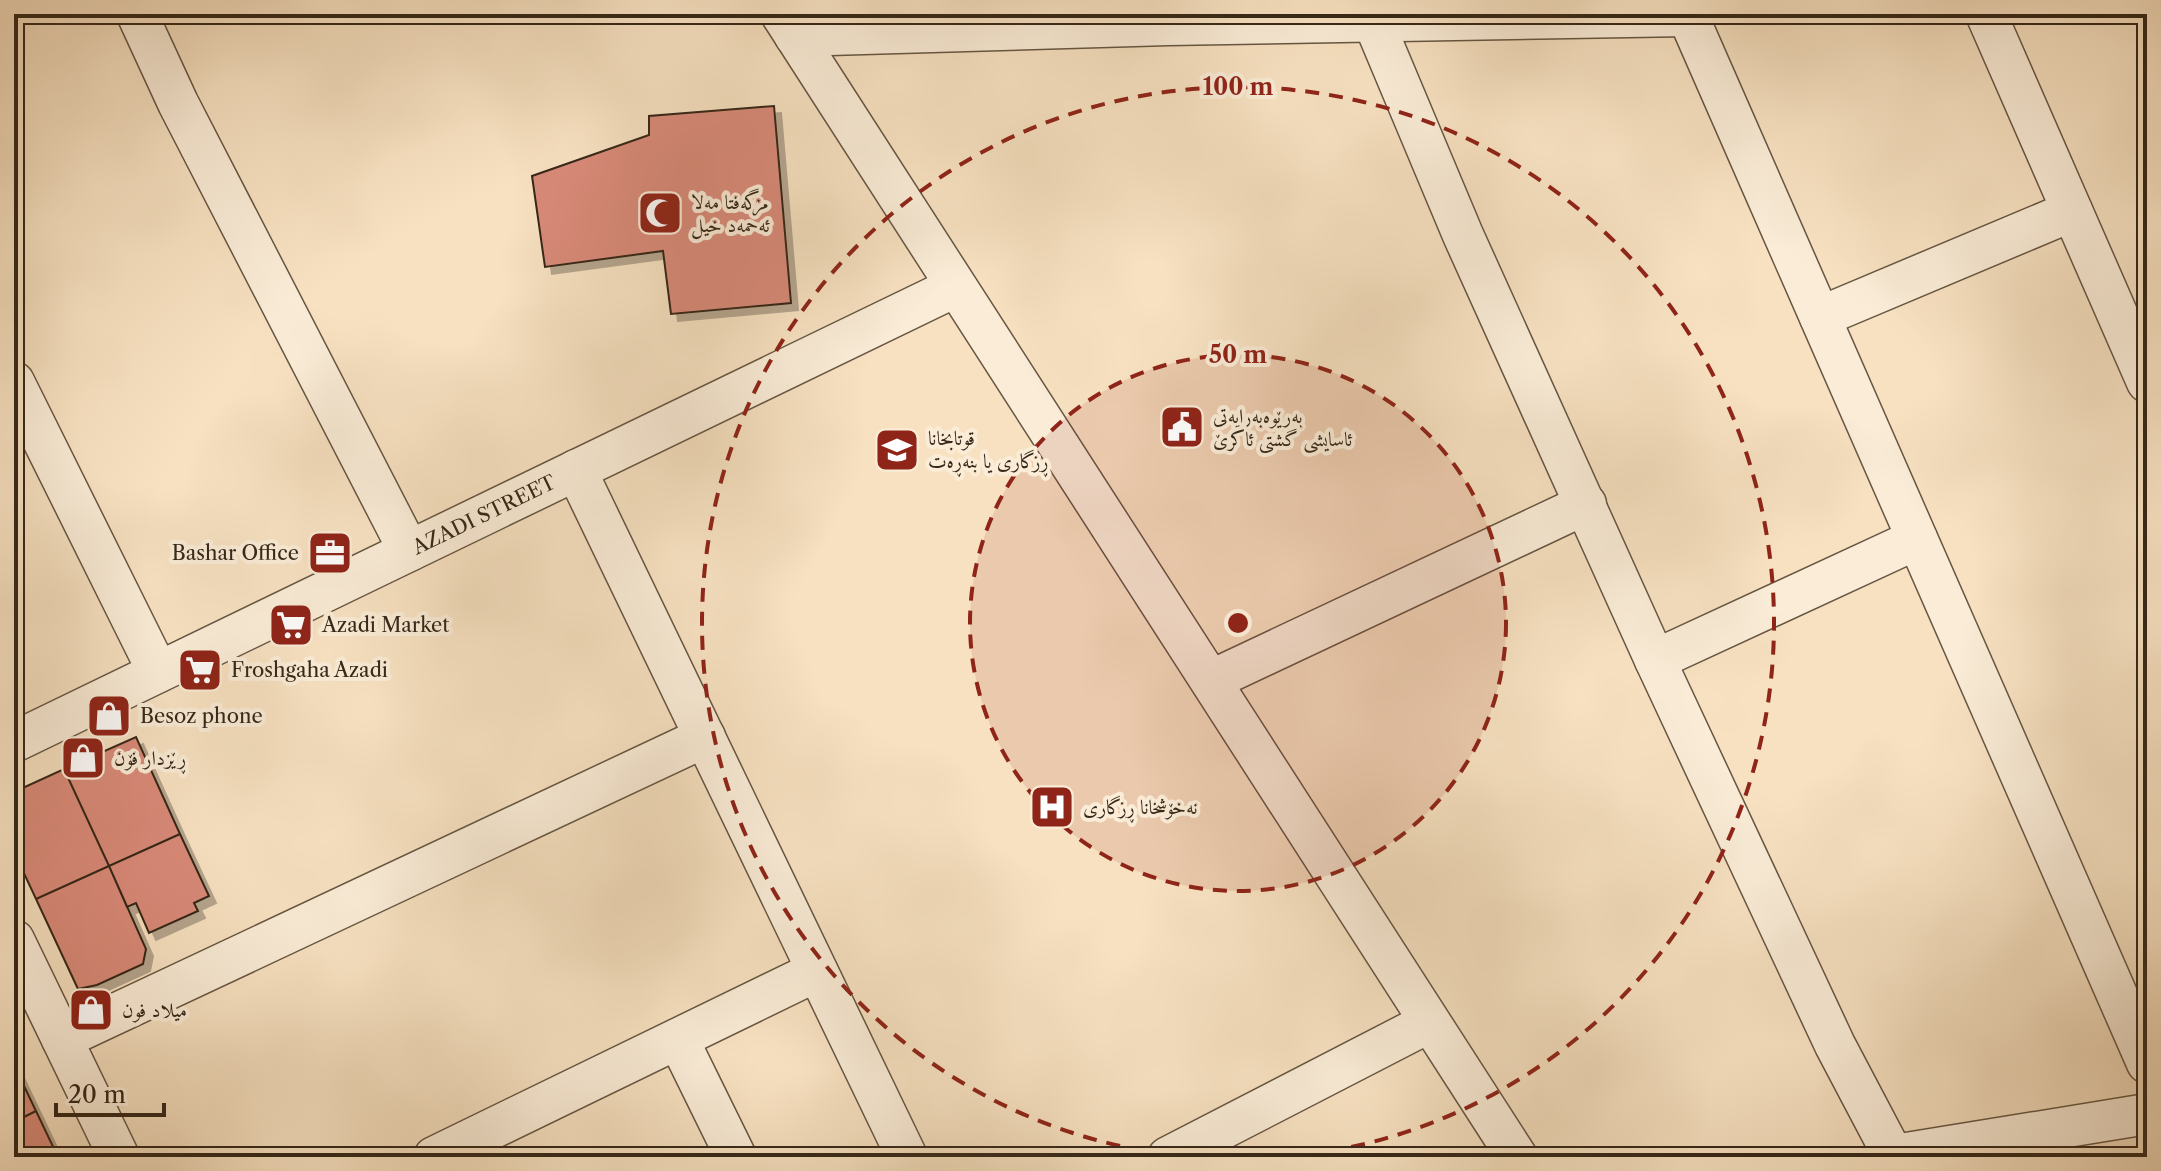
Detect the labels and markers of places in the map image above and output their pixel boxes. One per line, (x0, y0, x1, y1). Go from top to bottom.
place label: مزگەفتا مەلا ئەحمەد خیل (691, 188, 770, 240)
mosque icon: مزگەفتا مەلا ئەحمەد خیل (636, 189, 684, 237)
public building icon: بەرێوەبەرایەتی ئاسایشی گشتی ئاکرێ (1158, 403, 1206, 451)
place label: بەرێوەبەرایەتی ئاسایشی گشتی ئاکرێ (1213, 404, 1353, 454)
school or university icon: قوتابخانا ڕزگاری یا بنەڕەت (873, 426, 921, 474)
place label: قوتابخانا ڕزگاری یا بنەڕەت (928, 426, 1049, 477)
office icon: Bashar Office (306, 529, 354, 577)
place label: Bashar Office (172, 541, 299, 565)
supermarket icon: Azadi Market (267, 601, 315, 649)
centre of rings (1224, 609, 1252, 637)
place label: Azadi Market (321, 613, 449, 637)
supermarket icon: Froshgaha Azadi (176, 646, 224, 694)
place label: Froshgaha Azadi (231, 658, 388, 682)
shop icon: Besoz phone (85, 692, 133, 740)
place label: Besoz phone (140, 704, 263, 728)
shop icon: ڕێزدار فۆن (59, 734, 107, 782)
place label: ڕێزدار فۆن (114, 746, 186, 774)
hospital icon: نەخۆشخانا ڕزگاری (1028, 783, 1076, 831)
place label: نەخۆشخانا ڕزگاری (1083, 795, 1198, 823)
shop icon: ميلاد فون (67, 986, 115, 1034)
place label: ميلاد فون (122, 998, 187, 1023)

